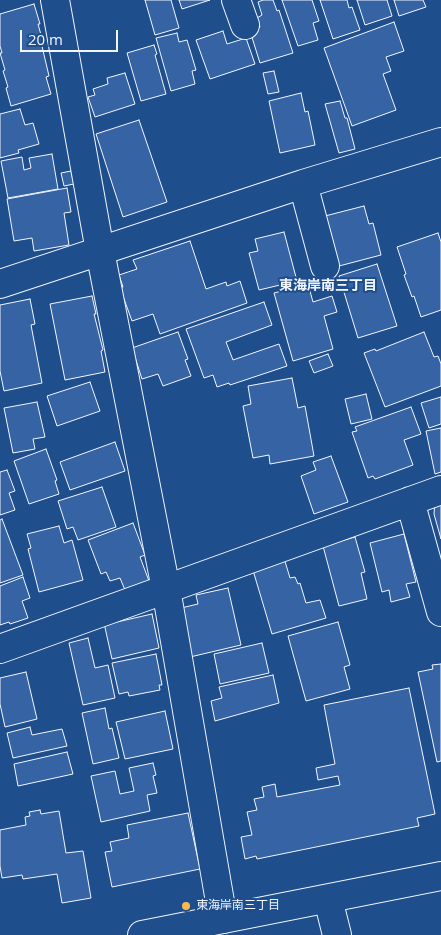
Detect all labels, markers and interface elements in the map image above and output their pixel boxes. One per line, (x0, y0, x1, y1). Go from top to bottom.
scale bar (22, 20, 120, 52)
text: 20 m (28, 29, 63, 49)
district label: 東海岸南三丁目 (279, 278, 377, 294)
place label: 東海岸南三丁目 (196, 899, 280, 913)
marker: 東海岸南三丁目 (180, 900, 192, 912)

